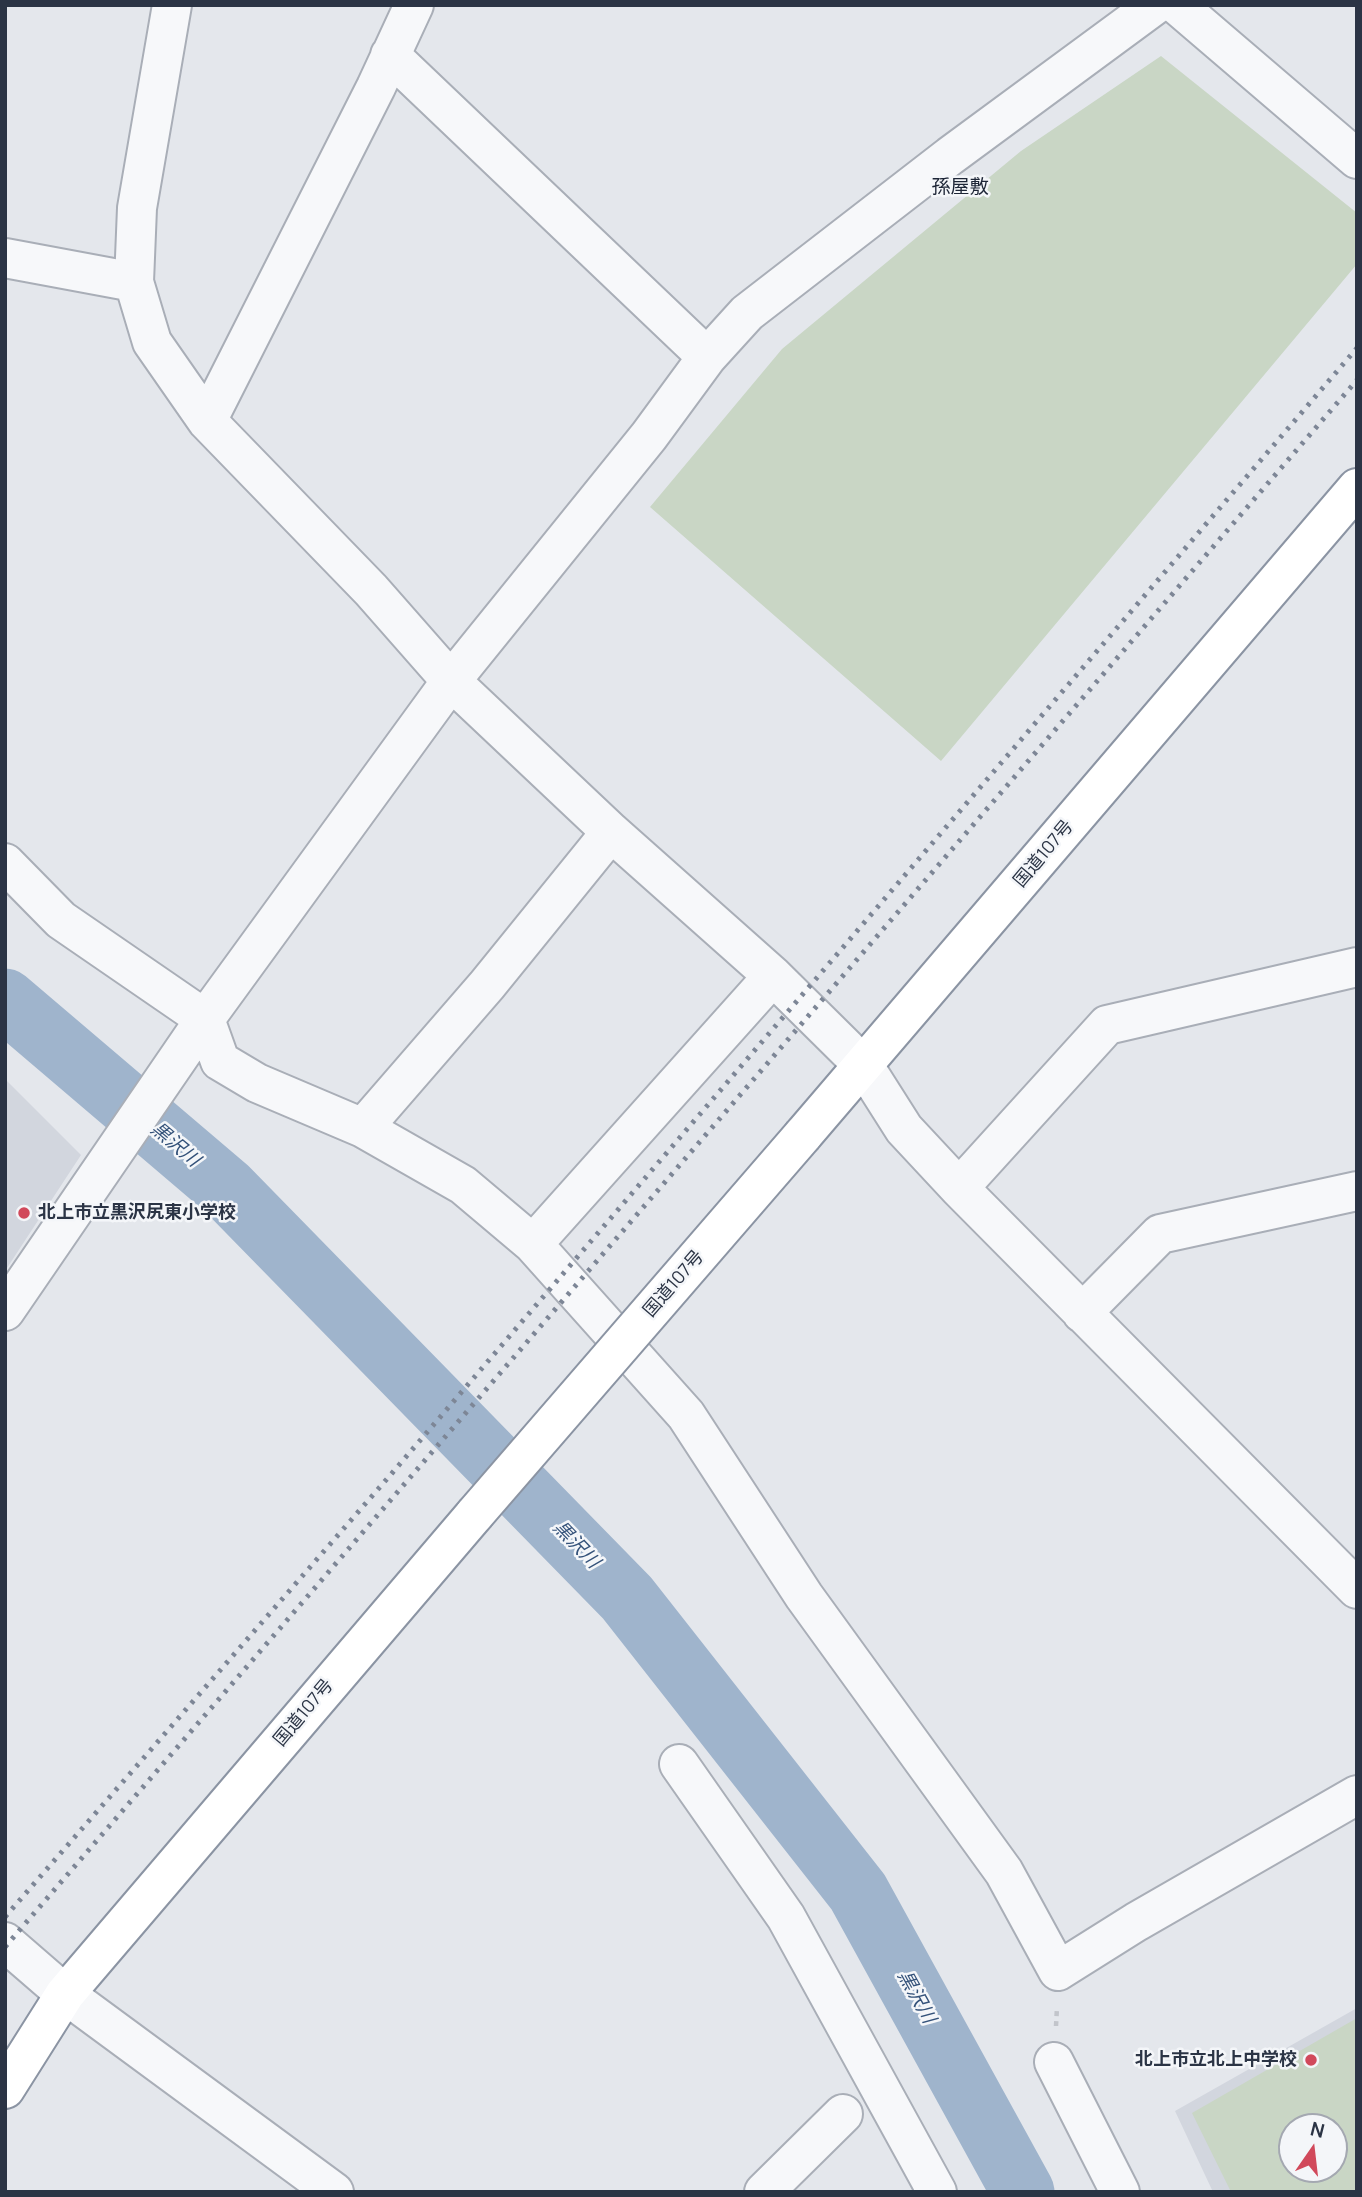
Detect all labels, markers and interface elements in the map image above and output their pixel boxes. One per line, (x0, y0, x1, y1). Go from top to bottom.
district label: 孫屋敷 (932, 177, 988, 199)
street label: 国道107号 (1010, 816, 1078, 892)
water label: 黒沢川 (146, 1118, 204, 1172)
place label: 北上市立黒沢尻東小学校 (38, 1202, 236, 1224)
marker: 北上市立黒沢尻東小学校 (16, 1205, 32, 1221)
street label: 国道107号 (639, 1246, 709, 1322)
water label: 黒沢川 (548, 1517, 604, 1573)
street label: 国道107号 (270, 1675, 338, 1751)
water label: 黒沢川 (892, 1967, 940, 2027)
place label: 北上市立北上中学校 (1135, 2049, 1297, 2071)
marker: 北上市立北上中学校 (1303, 2052, 1319, 2068)
north arrow (1278, 2113, 1348, 2183)
text: N (1308, 2115, 1327, 2144)

